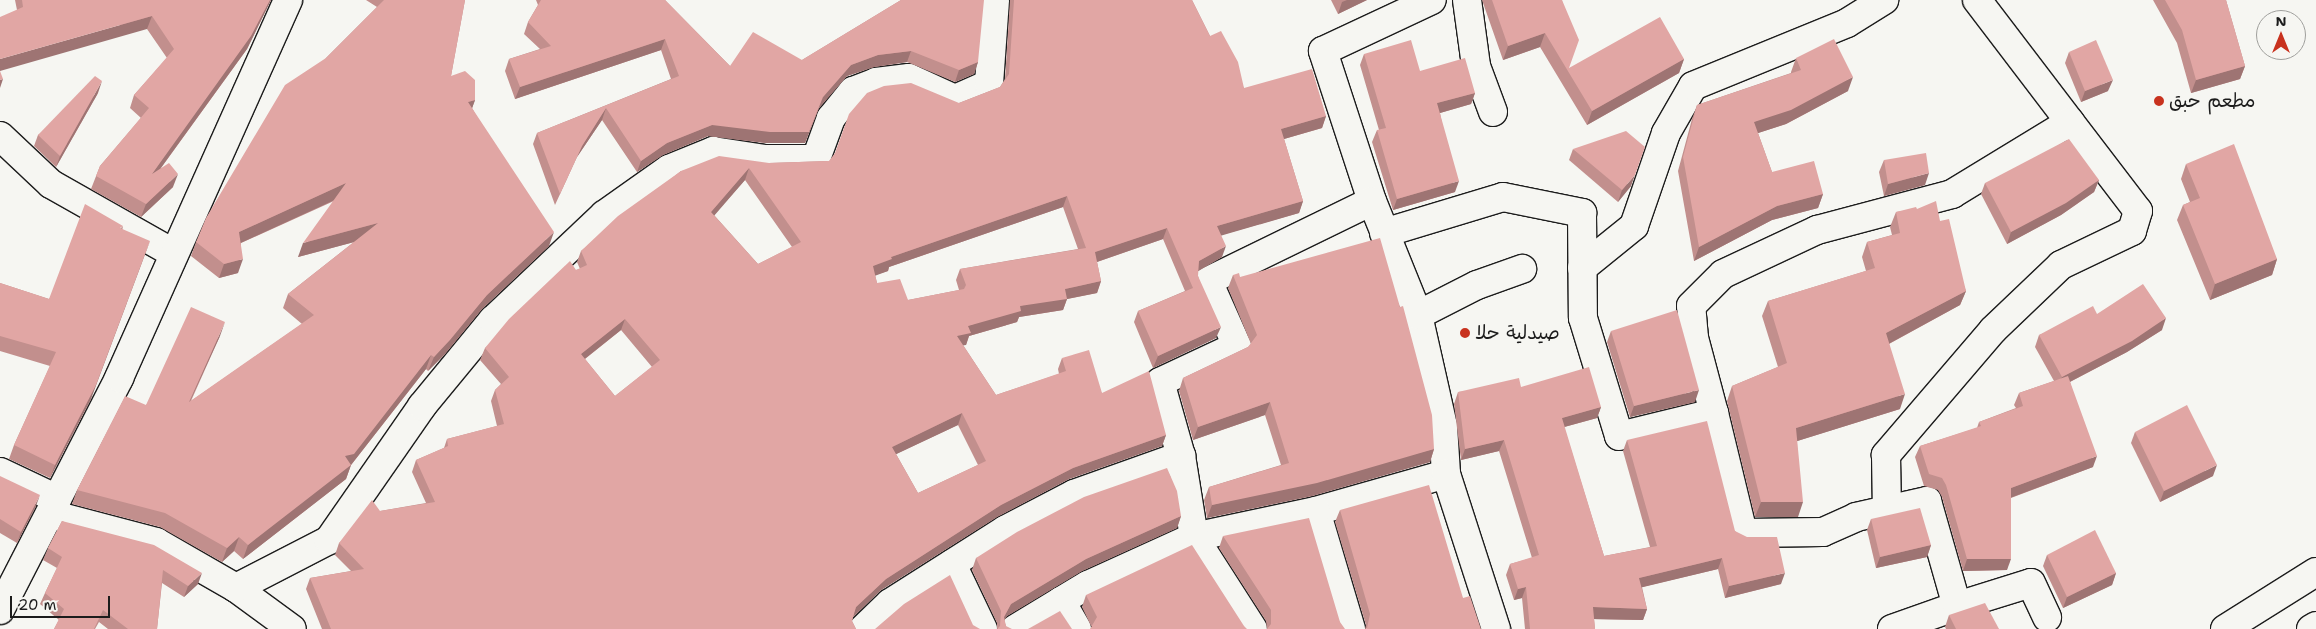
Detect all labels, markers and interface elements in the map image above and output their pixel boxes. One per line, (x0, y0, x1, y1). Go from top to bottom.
north arrow (2256, 10, 2306, 60)
text: N (2275, 12, 2287, 30)
place label: مطعم حبق (2169, 90, 2255, 112)
marker: مطعم حبق (2153, 95, 2165, 107)
place label: صيدلية حلا (1475, 322, 1560, 344)
marker: صيدلية حلا (1459, 327, 1471, 339)
scale bar (12, 586, 112, 618)
text: 20 m (18, 595, 57, 615)

